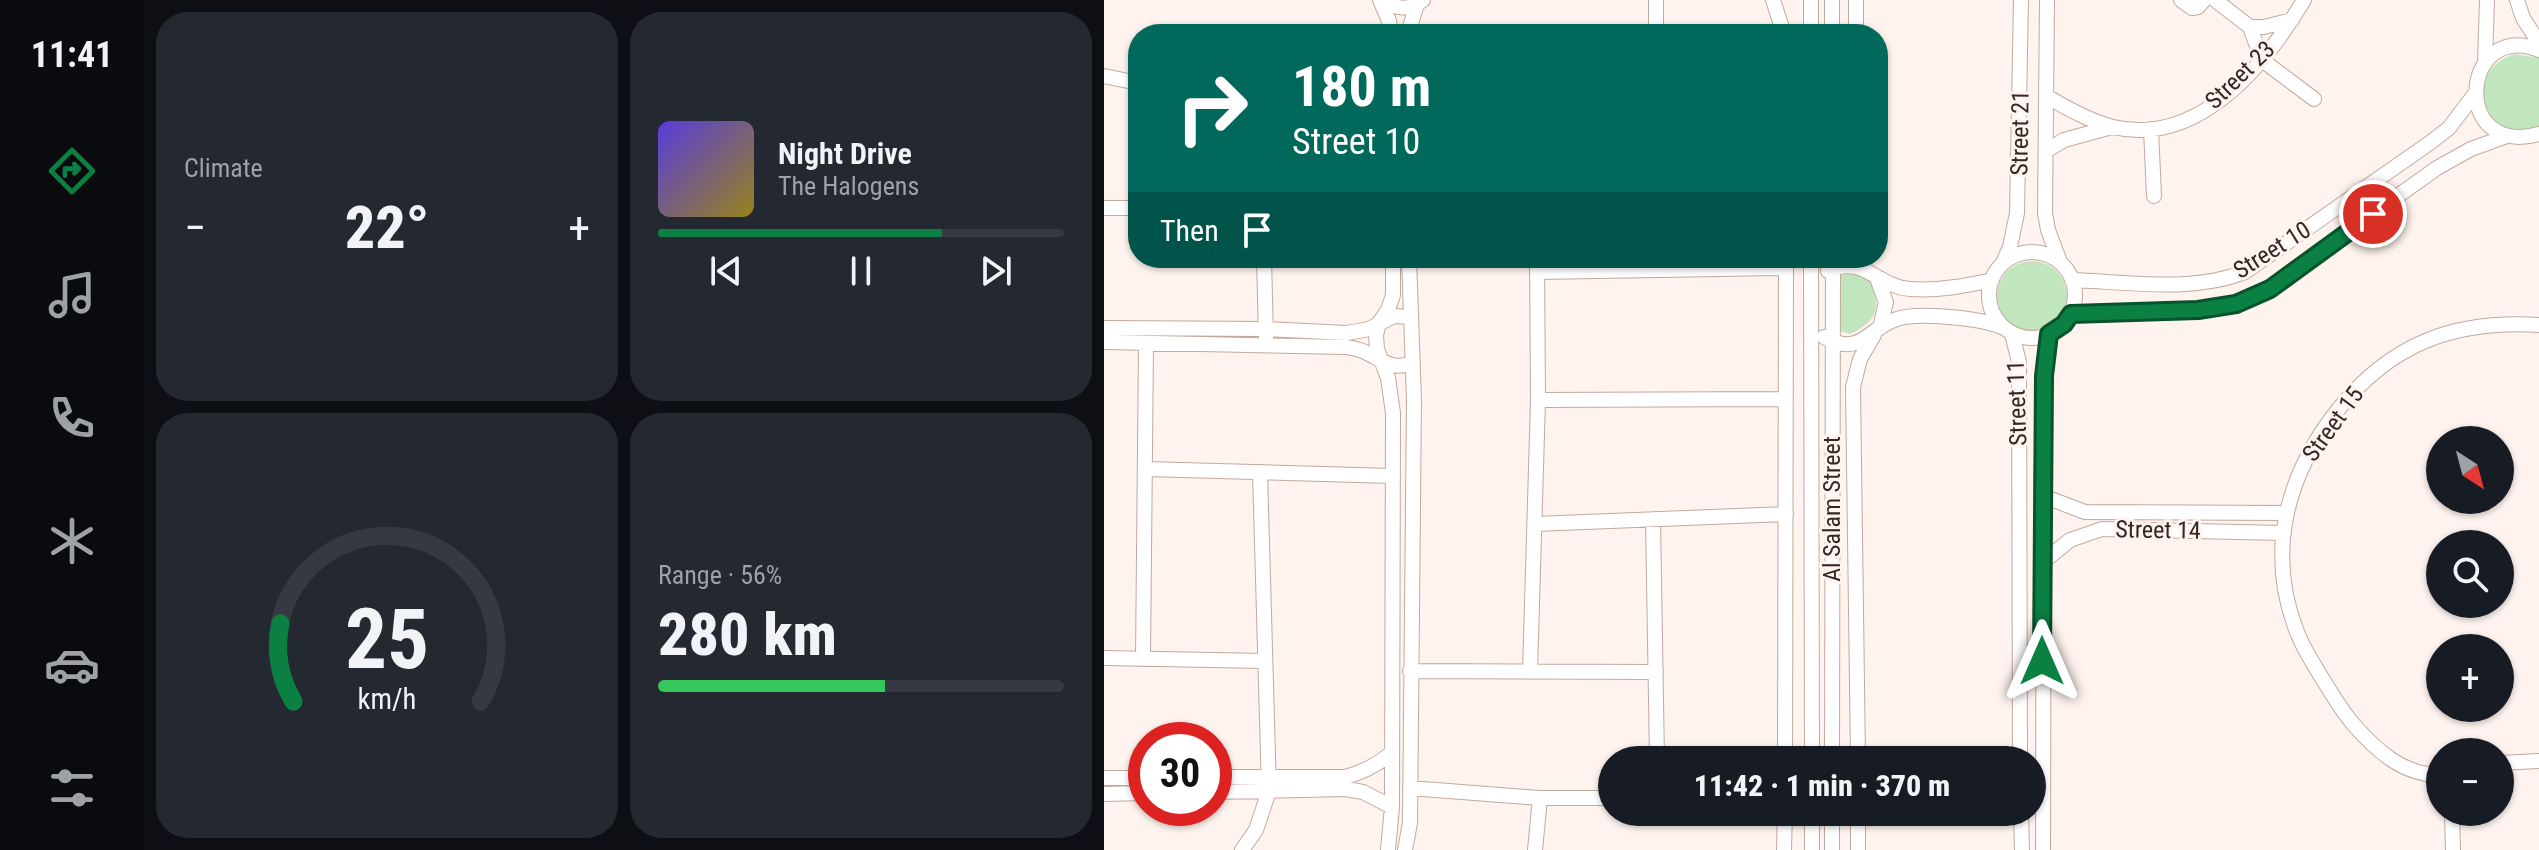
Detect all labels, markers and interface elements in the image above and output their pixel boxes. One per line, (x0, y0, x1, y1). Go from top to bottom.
text: 11:41 (31, 34, 113, 76)
street label: Street 23 (2200, 35, 2280, 115)
text: 180 m (1292, 54, 1431, 120)
icon: right (1160, 56, 1264, 160)
street label: Street 21 (2005, 90, 2035, 176)
text: Street 10 (1292, 121, 1420, 163)
text: Night Drive (778, 136, 912, 171)
icon: directions (44, 143, 100, 199)
text: Climate (184, 153, 263, 183)
text: The Halogens (778, 171, 919, 201)
pin (2339, 180, 2407, 248)
text: 22° (345, 192, 429, 263)
icon: arrive (2351, 192, 2395, 236)
text: − (184, 202, 206, 254)
text: + (568, 202, 590, 254)
icon: arrive (1235, 208, 1279, 252)
text: Then (1160, 213, 1219, 248)
street label: Street 10 (2228, 215, 2316, 285)
icon: previous (704, 249, 748, 293)
icon: pause (839, 249, 883, 293)
icon: next (974, 249, 1018, 293)
icon: music (44, 267, 100, 323)
street label: Street 11 (2002, 360, 2032, 446)
street label: Street 15 (2297, 381, 2369, 467)
icon: phone (44, 390, 100, 446)
north arrow (2426, 426, 2514, 514)
map controls (2426, 426, 2514, 826)
street label: Al Salam Street (1818, 436, 1846, 582)
icon: climate (44, 513, 100, 569)
street label: Street 14 (2115, 515, 2201, 545)
button: search (2426, 530, 2514, 618)
text: Range · 56% (658, 560, 782, 590)
text: 25 (345, 590, 429, 687)
text: 280 km (658, 599, 837, 670)
position arrow (2000, 619, 2084, 703)
button: + (2426, 634, 2514, 722)
icon: car (44, 637, 100, 693)
text: km/h (358, 682, 416, 716)
speed limit sign: 30 (1128, 722, 1232, 826)
button: − (2426, 738, 2514, 826)
icon: filters (44, 760, 100, 816)
text: 11:42 · 1 min · 370 m (1694, 768, 1950, 803)

